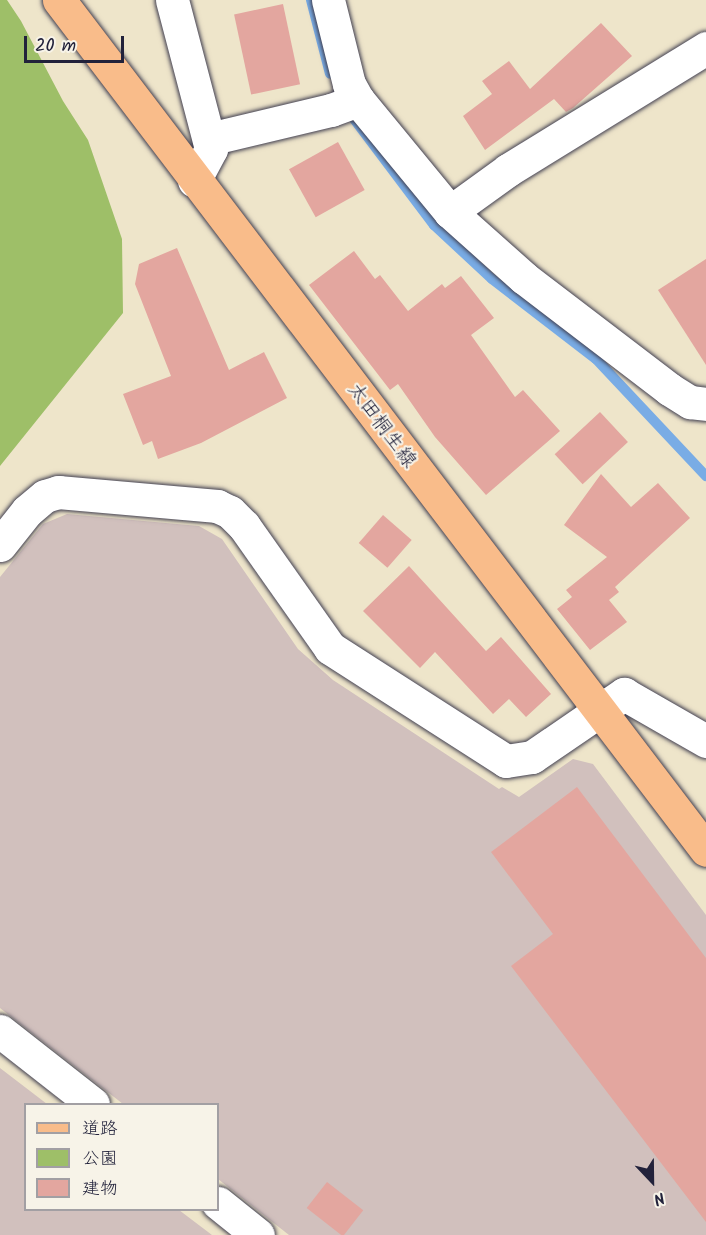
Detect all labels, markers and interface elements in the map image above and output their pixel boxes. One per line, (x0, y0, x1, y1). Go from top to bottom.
scale bar (27, 24, 128, 62)
text: 20 m (35, 32, 76, 61)
street label: 太田桐生線 (341, 379, 421, 473)
legend (24, 1103, 219, 1211)
text: 道路 (82, 1115, 118, 1144)
text: 公園 (82, 1145, 118, 1174)
north arrow (622, 1151, 682, 1211)
text: 建物 (82, 1175, 118, 1204)
text: N (650, 1185, 668, 1212)

